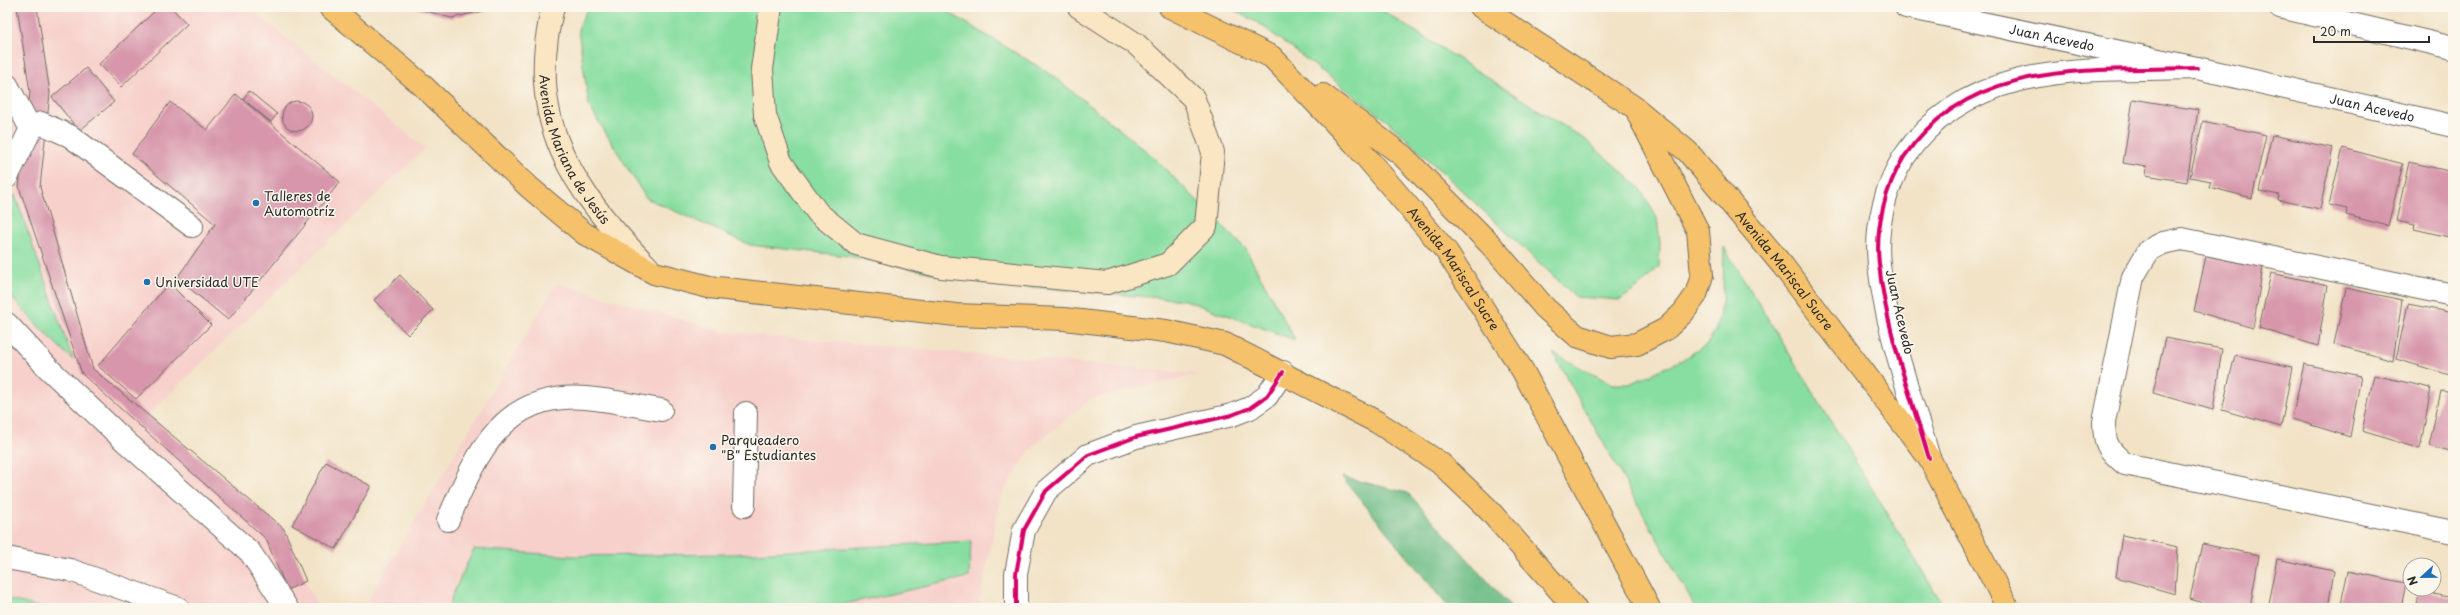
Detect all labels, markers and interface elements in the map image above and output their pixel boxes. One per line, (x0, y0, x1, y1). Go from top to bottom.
scale bar (2314, 18, 2429, 44)
street label: Juan Acevedo (2008, 19, 2096, 55)
text: 20 m (2320, 22, 2351, 40)
street label: Avenida Mariana de Jesús (535, 74, 615, 228)
street label: Juan Acevedo (2328, 88, 2417, 126)
place label: Talleres de Automotríz (264, 186, 335, 220)
marker: Talleres de Automotríz (251, 198, 261, 208)
street label: Avenida Mariscal Sucre (1403, 202, 1505, 334)
street label: Avenida Mariscal Sucre (1732, 206, 1839, 334)
street label: Juan Acevedo (1882, 268, 1919, 356)
place label: Universidad UTE (155, 272, 259, 291)
marker: Universidad UTE (142, 277, 152, 287)
place label: Parqueadero "B" Estudiantes (721, 430, 816, 464)
marker: Parqueadero "B" Estudiantes (708, 442, 718, 452)
north arrow (2402, 557, 2442, 597)
text: N (2403, 573, 2422, 588)

